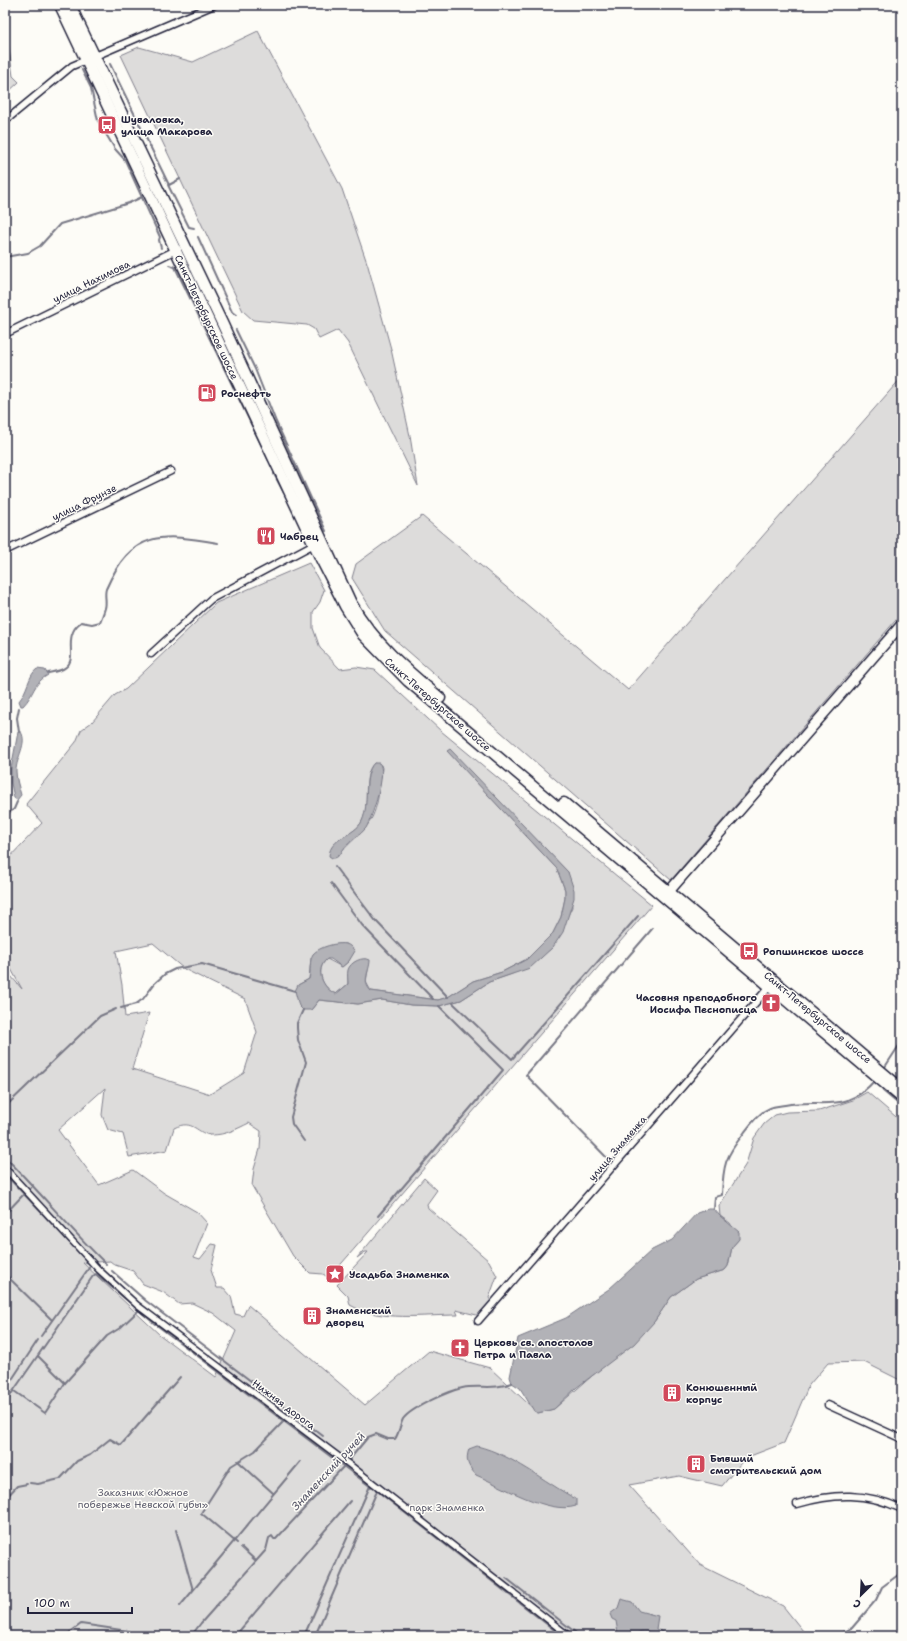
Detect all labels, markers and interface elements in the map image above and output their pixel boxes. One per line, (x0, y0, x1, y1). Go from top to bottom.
place label: Шуваловка, улица Макарова (121, 113, 213, 138)
bus stop icon: Шуваловка, улица Макарова (96, 114, 118, 136)
street label: Санкт-Петербургское шоссе (172, 253, 241, 382)
street label: улица Нахимова (51, 257, 133, 306)
fuel station icon: Роснефть (196, 382, 218, 404)
place label: Роснефть (221, 387, 271, 400)
street label: улица Фрунзе (50, 481, 119, 524)
restaurant icon: Чабрец (255, 525, 277, 547)
place label: Чабрец (280, 530, 319, 543)
street label: Санкт-Петербургское шоссе (382, 655, 494, 754)
bus stop icon: Ропшинское шоссе (738, 940, 760, 962)
place label: Ропшинское шоссе (763, 945, 864, 958)
street label: Санкт-Петербургское шоссе (761, 969, 874, 1066)
place label: Часовня преподобного Иосифа Песнописца (636, 991, 757, 1016)
church icon: Часовня преподобного Иосифа Песнописца (760, 992, 782, 1014)
street label: улица Знаменка (585, 1112, 650, 1184)
place icon: Усадьба Знаменка (324, 1263, 346, 1285)
place label: Усадьба Знаменка (349, 1268, 450, 1281)
place label: Знаменский дворец (326, 1304, 391, 1329)
building icon: Знаменский дворец (301, 1305, 323, 1327)
place label: Церковь св. апостолов Петра и Павла (474, 1336, 593, 1361)
church icon: Церковь св. апостолов Петра и Павла (449, 1337, 471, 1359)
street label: Нижняя дорога (250, 1377, 318, 1433)
place label: Конюшенный корпус (686, 1381, 757, 1406)
building icon: Конюшенный корпус (661, 1382, 683, 1404)
water label: Знаменский ручей (288, 1429, 369, 1514)
place label: Бывший смотрительский дом (710, 1452, 822, 1477)
building icon: Бывший смотрительский дом (685, 1453, 707, 1475)
park label: Заказник «Южное побережье Невской губы» (78, 1486, 208, 1511)
park label: парк Знаменка (410, 1501, 485, 1514)
north arrow (841, 1575, 881, 1615)
scale bar (28, 1589, 132, 1615)
text: 100 m (34, 1595, 70, 1611)
text: С (851, 1595, 863, 1612)

